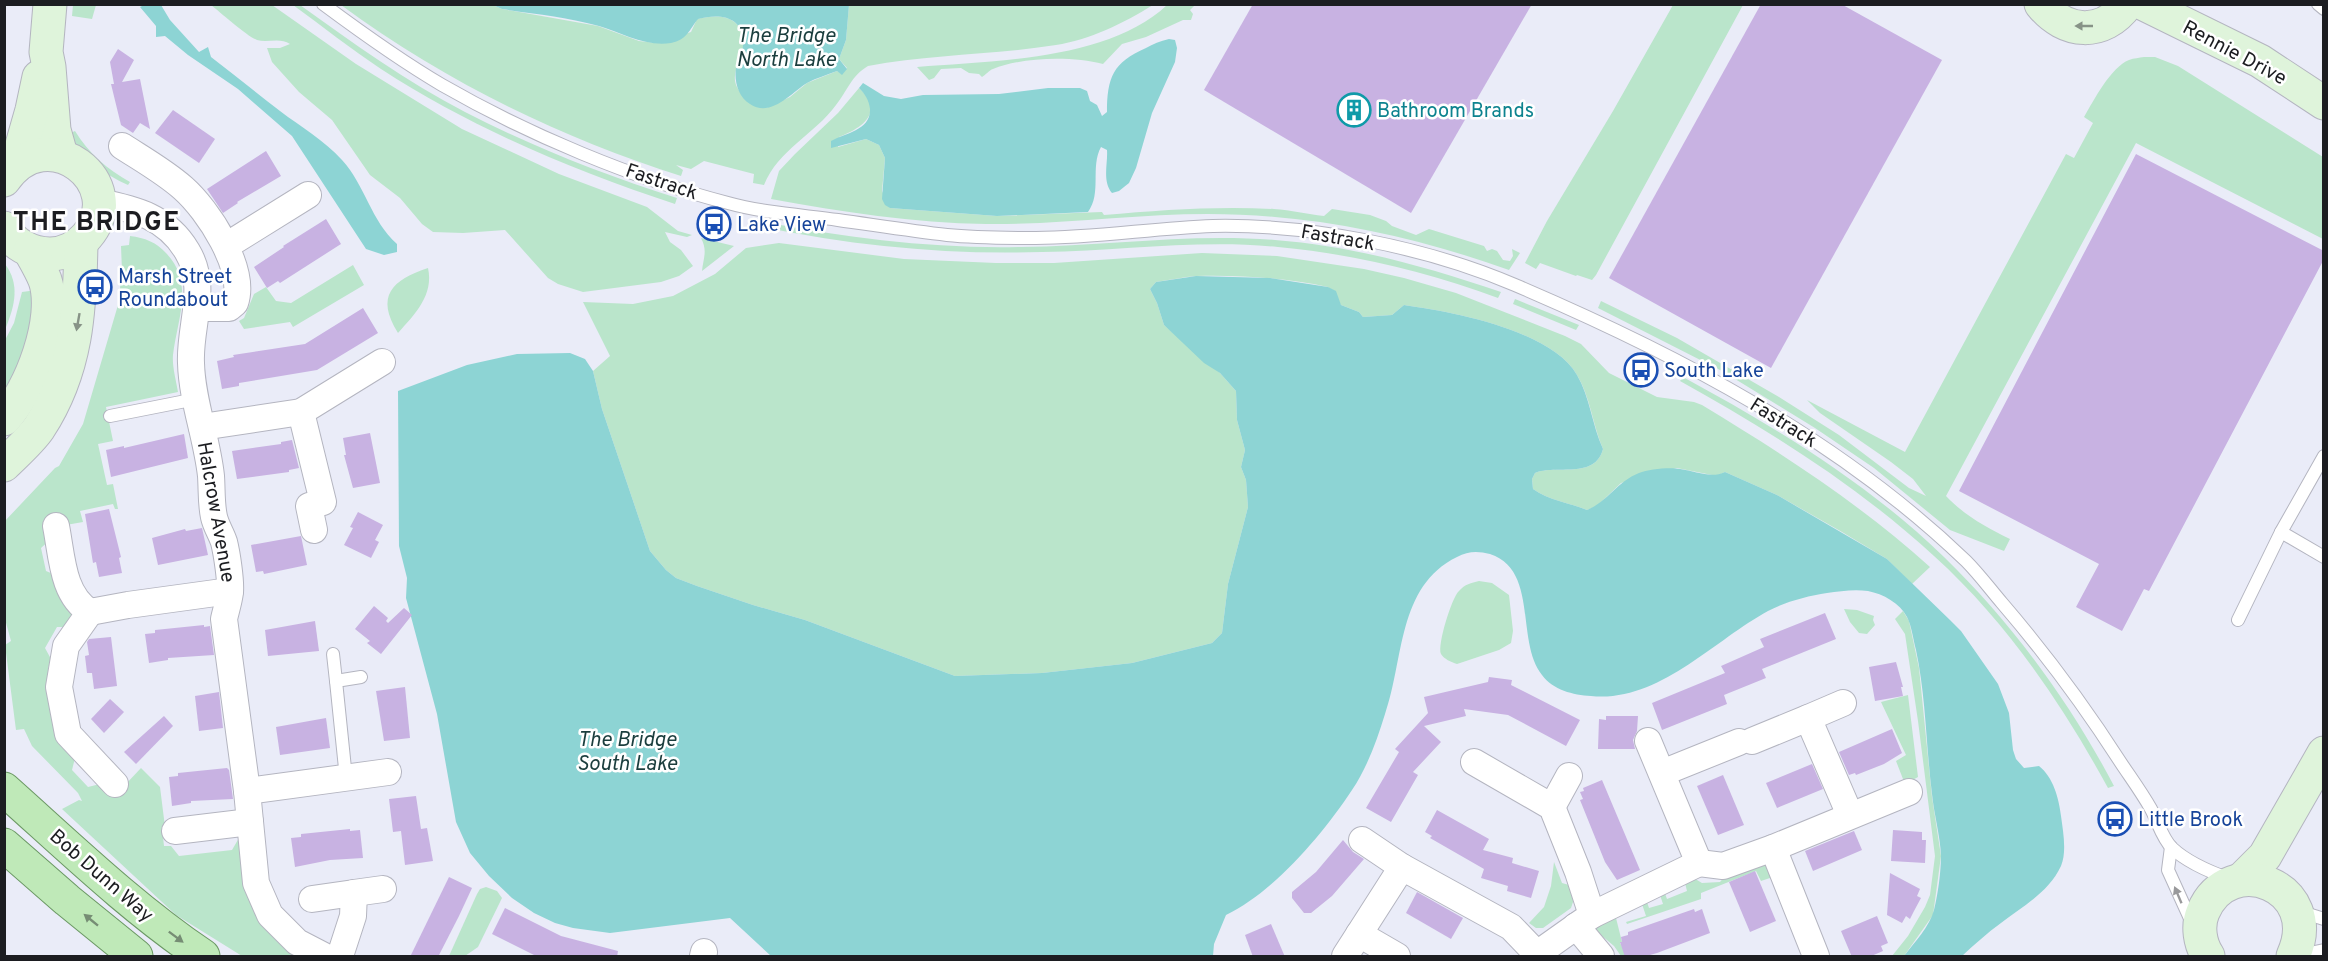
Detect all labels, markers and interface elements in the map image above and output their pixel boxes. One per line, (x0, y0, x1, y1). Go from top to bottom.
street label: Rennie Drive (2177, 15, 2291, 92)
one-way arrow (2074, 22, 2093, 31)
water label: The Bridge North Lake (736, 23, 837, 74)
building icon: Bathroom Brands (1336, 92, 1372, 128)
place label: Bathroom Brands (1377, 99, 1534, 125)
street label: Fastrack (622, 158, 701, 207)
bus stop icon: Lake View (696, 206, 732, 242)
district label: THE BRIDGE (13, 207, 181, 240)
place label: Lake View (737, 213, 826, 239)
street label: Fastrack (1299, 220, 1377, 258)
place label: Marsh Street Roundabout (118, 265, 232, 314)
bus stop icon: Marsh Street Roundabout (77, 269, 113, 305)
one-way arrow (73, 312, 82, 331)
bus stop icon: South Lake (1623, 352, 1659, 388)
place label: South Lake (1664, 359, 1764, 385)
street label: Fastrack (1744, 393, 1822, 455)
street label: Halcrow Avenue (190, 440, 240, 585)
water label: The Bridge South Lake (577, 727, 678, 778)
bus stop icon: Little Brook (2097, 801, 2133, 837)
place label: Little Brook (2138, 808, 2243, 834)
street label: Bob Dunn Way (43, 824, 158, 929)
one-way arrow (2173, 885, 2183, 903)
one-way arrow (83, 913, 99, 926)
one-way arrow (167, 931, 183, 943)

